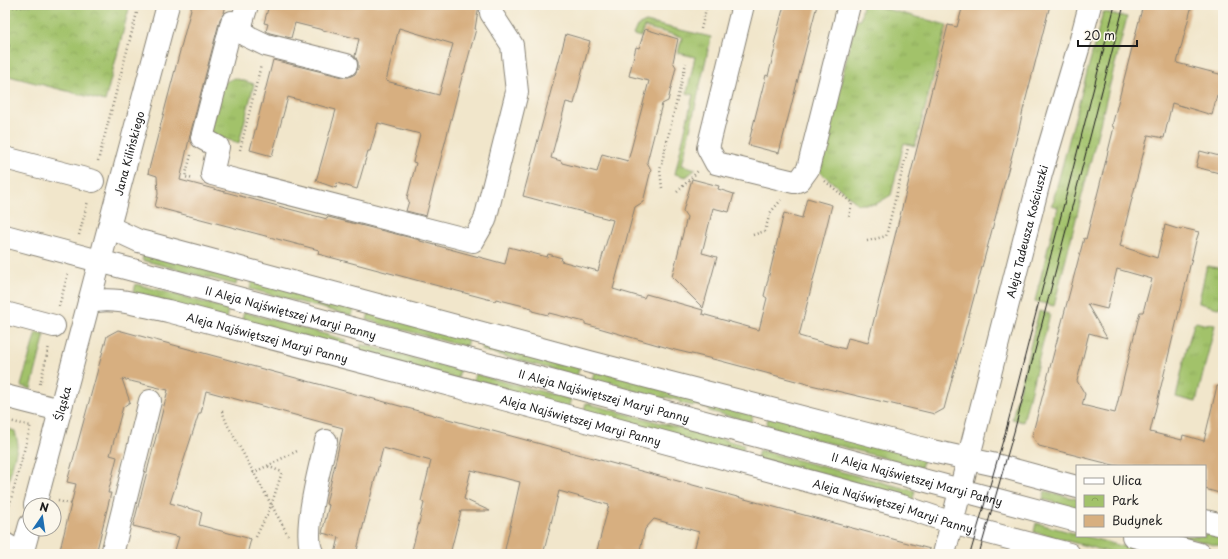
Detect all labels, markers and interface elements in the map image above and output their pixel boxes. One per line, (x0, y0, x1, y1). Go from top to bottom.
scale bar (1078, 22, 1137, 48)
text: 20 m (1084, 26, 1115, 44)
street label: Jana Kilińskiego (109, 109, 148, 197)
street label: Aleja Tadeusza Kościuszki (1001, 163, 1052, 300)
street label: II Aleja Najświętszej Maryi Panny (204, 283, 378, 341)
street label: Aleja Najświętszej Maryi Panny (185, 309, 349, 365)
street label: II Aleja Najświętszej Maryi Panny (517, 366, 691, 424)
street label: Śląska (49, 384, 75, 423)
street label: Aleja Najświętszej Maryi Panny (498, 392, 662, 448)
street label: II Aleja Najświętszej Maryi Panny (830, 450, 1004, 508)
legend (1076, 465, 1206, 537)
text: Ulica (1112, 471, 1142, 489)
street label: Aleja Najświętszej Maryi Panny (811, 476, 975, 534)
text: Park (1112, 491, 1139, 509)
north arrow (22, 497, 62, 537)
text: N (38, 498, 51, 516)
text: Budynek (1112, 511, 1162, 529)

